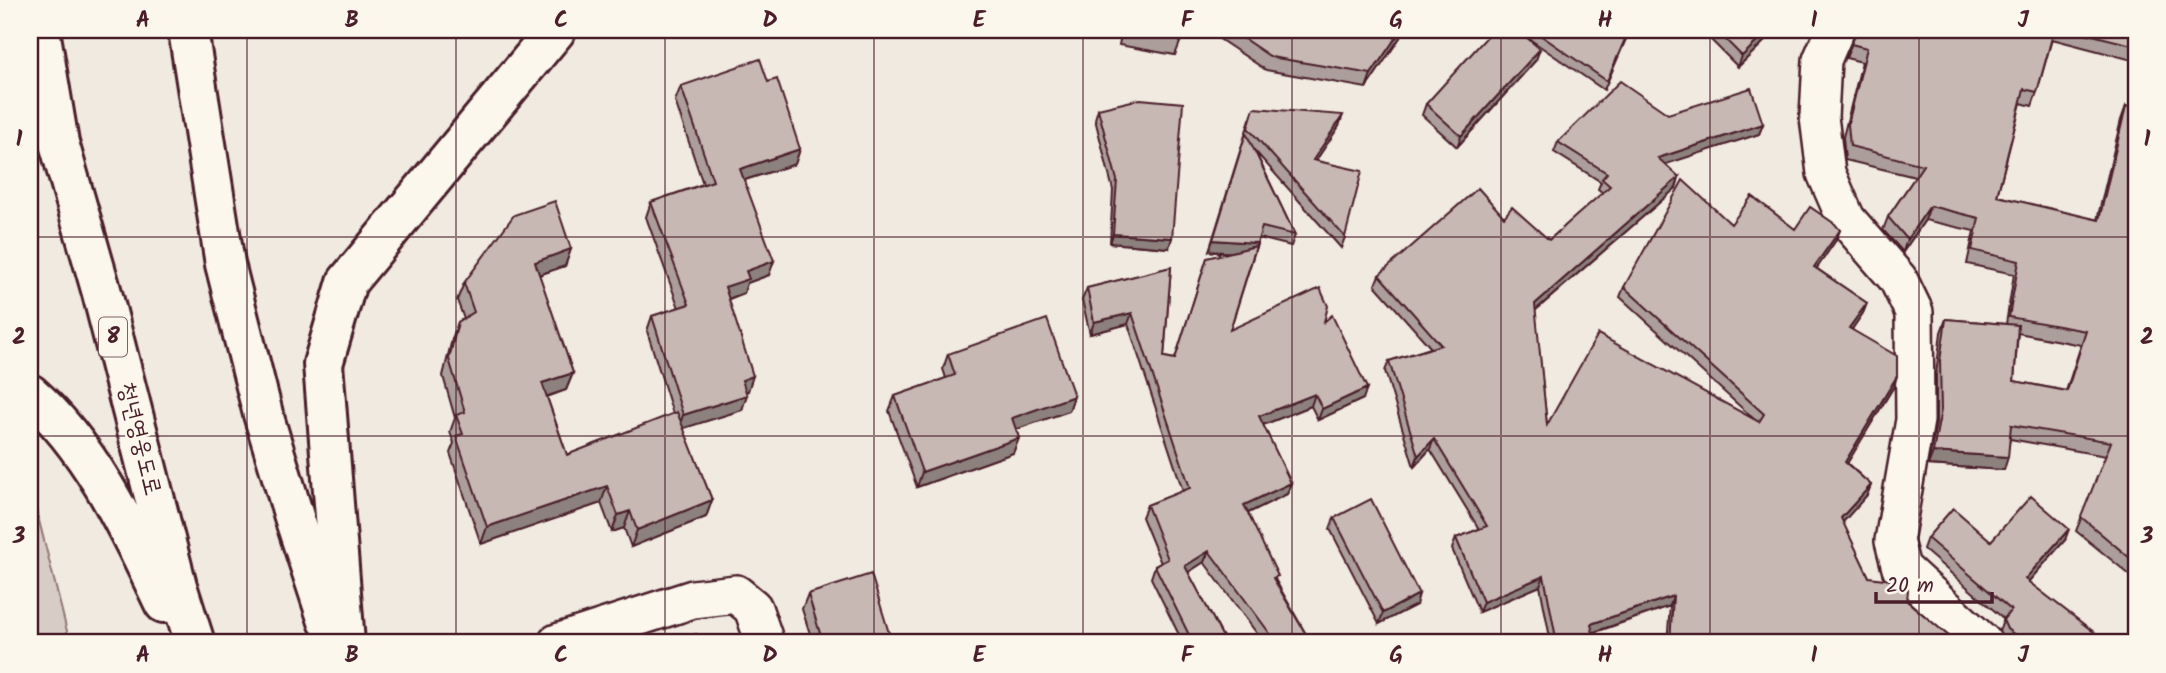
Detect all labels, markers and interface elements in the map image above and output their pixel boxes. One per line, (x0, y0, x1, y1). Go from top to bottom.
text: A (136, 3, 150, 39)
text: B (345, 3, 359, 39)
text: C (554, 3, 568, 39)
text: D (762, 3, 778, 39)
text: E (973, 3, 987, 39)
text: F (1181, 3, 1195, 39)
text: G (1389, 3, 1403, 39)
text: H (1598, 3, 1613, 39)
text: I (1810, 3, 1818, 39)
text: J (2017, 3, 2029, 39)
text: 1 (16, 122, 23, 158)
text: 1 (2144, 122, 2151, 158)
road number: 8 (99, 318, 127, 356)
text: 2 (12, 320, 26, 356)
text: 2 (2140, 320, 2154, 356)
street label: 청년영웅도로 (106, 378, 172, 500)
text: 3 (12, 519, 26, 555)
text: 3 (2140, 519, 2154, 555)
scale bar (1876, 561, 1991, 605)
text: 20 m (1886, 570, 1934, 603)
text: A (136, 638, 150, 673)
text: B (345, 638, 359, 673)
text: C (554, 638, 568, 673)
text: D (762, 638, 778, 673)
text: E (973, 638, 987, 673)
text: F (1181, 638, 1195, 673)
text: G (1389, 638, 1403, 673)
text: H (1598, 638, 1613, 673)
text: I (1810, 638, 1818, 673)
text: J (2017, 638, 2029, 673)

